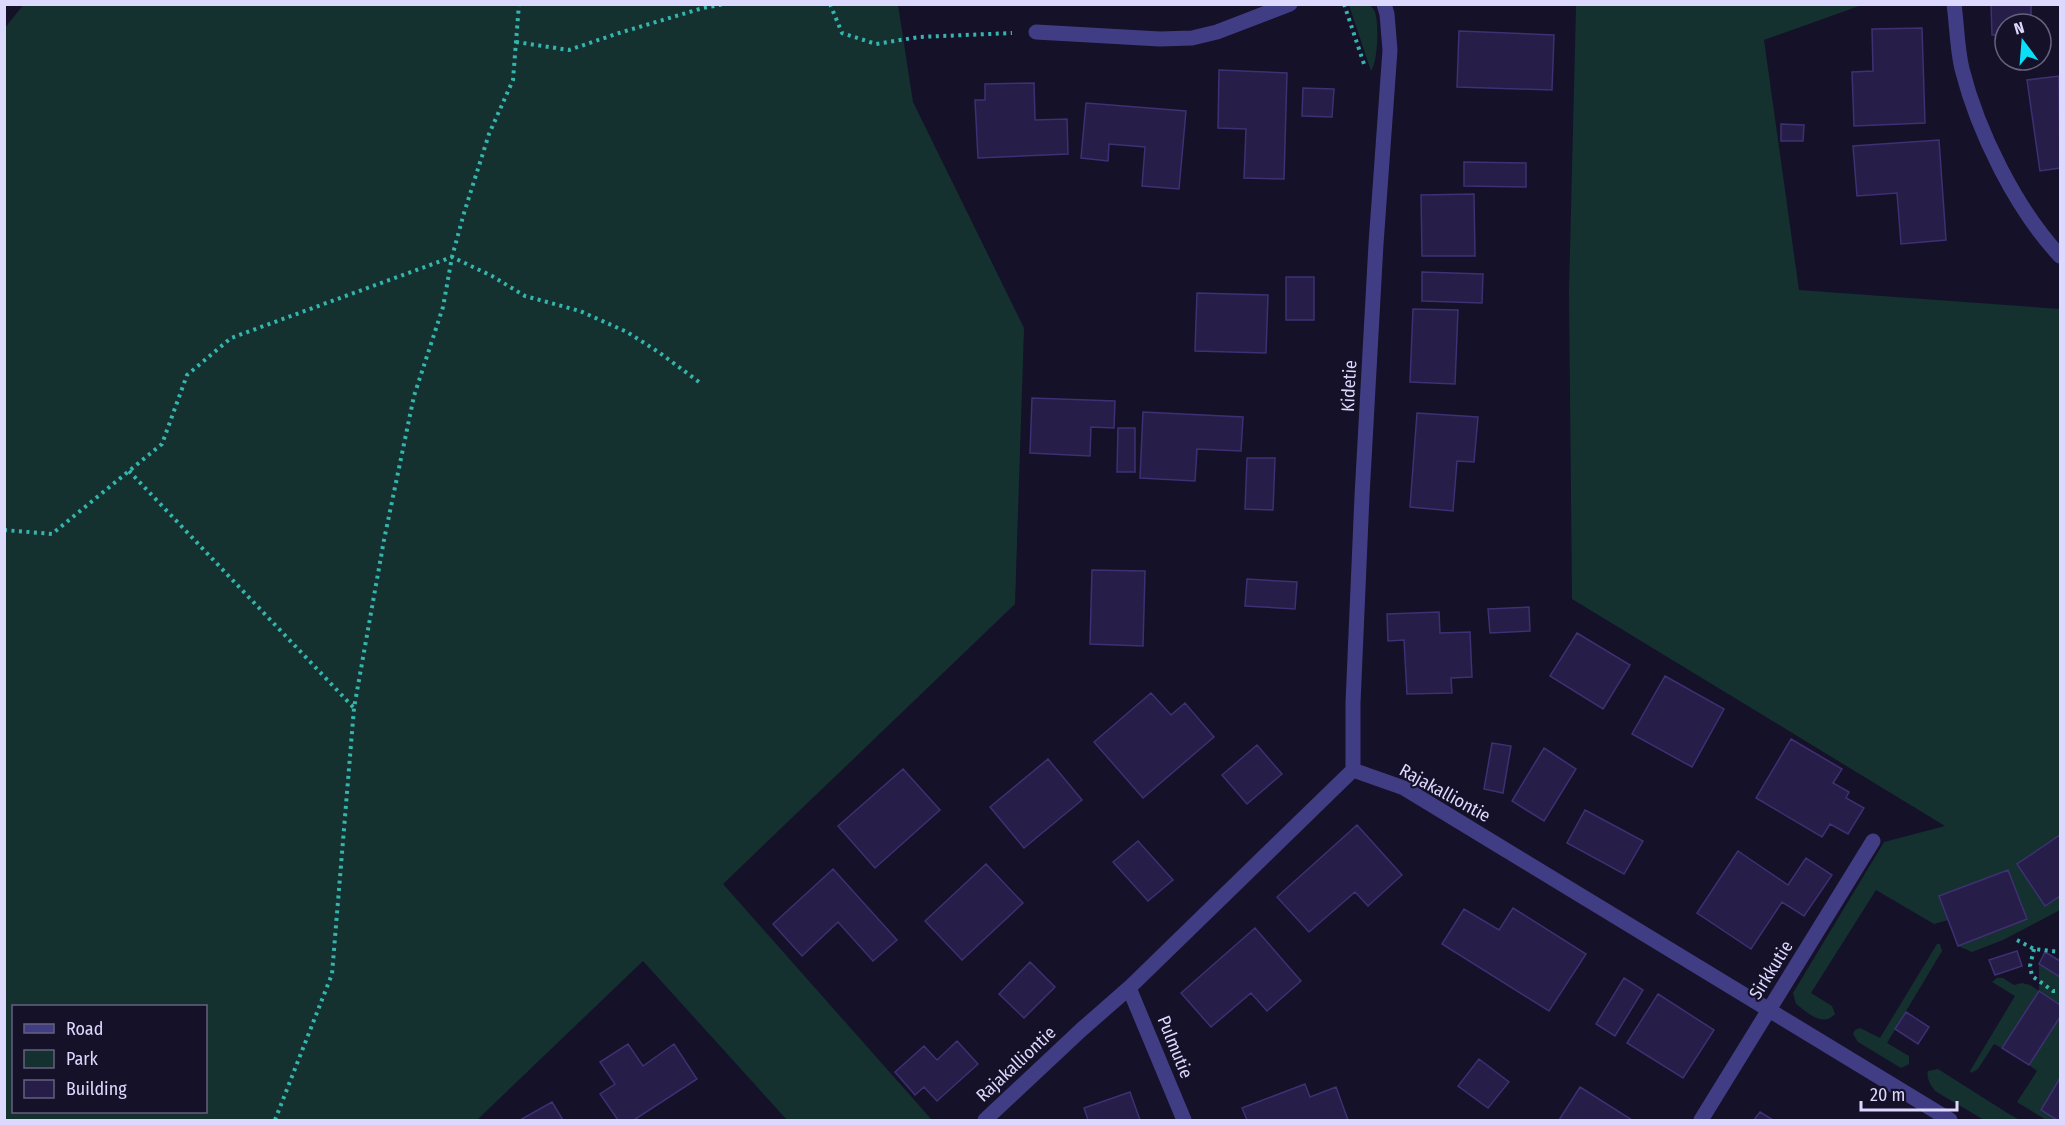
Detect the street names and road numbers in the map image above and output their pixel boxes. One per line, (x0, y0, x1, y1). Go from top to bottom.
street label: Kidetie (1337, 359, 1361, 413)
street label: Rajakalliontie (1396, 759, 1494, 827)
street label: Sirkkutie (1744, 936, 1798, 1003)
street label: Pulmutie (1152, 1012, 1198, 1082)
street label: Rajakalliontie (972, 1022, 1060, 1106)

